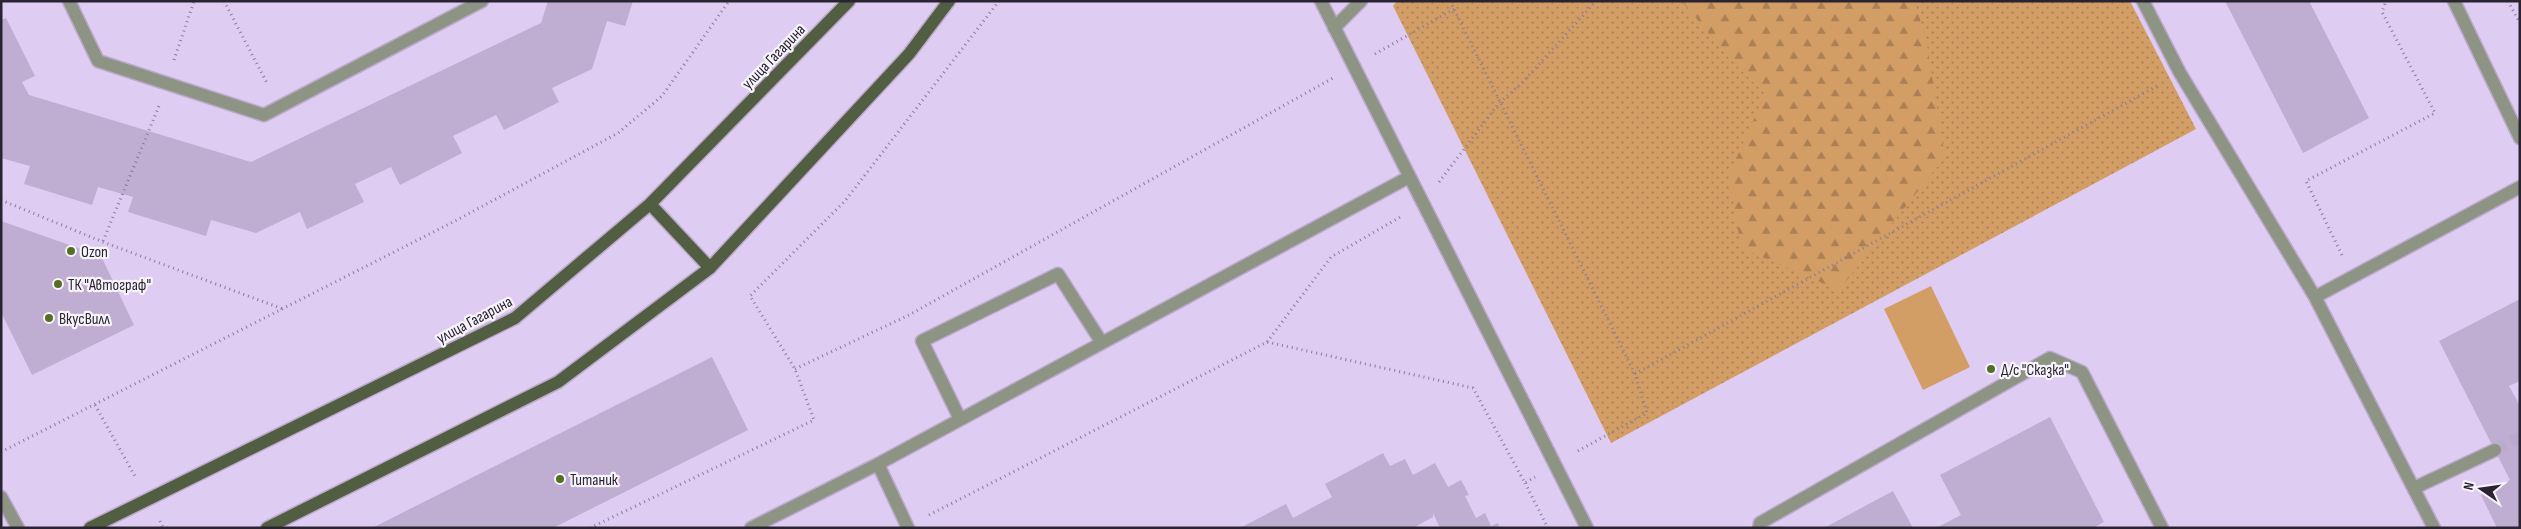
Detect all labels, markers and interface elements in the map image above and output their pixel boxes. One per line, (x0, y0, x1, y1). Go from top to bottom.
street label: улица Гагарина (738, 21, 810, 93)
place label: Ozon (81, 243, 108, 262)
marker: Ozon (65, 245, 77, 257)
place label: ТК "Автограф" (68, 276, 151, 295)
marker: ТК "Автограф" (52, 278, 64, 290)
street label: улица Гагарина (434, 292, 516, 348)
place label: ВкусВилл (59, 310, 110, 329)
marker: ВкусВилл (43, 312, 55, 324)
place label: Д/с "Сказка" (2001, 361, 2069, 380)
marker: Д/с "Сказка" (1985, 363, 1997, 375)
north arrow (2456, 464, 2506, 514)
place label: Титаник (570, 471, 619, 490)
marker: Титаник (554, 473, 566, 485)
text: N (2460, 481, 2478, 492)

